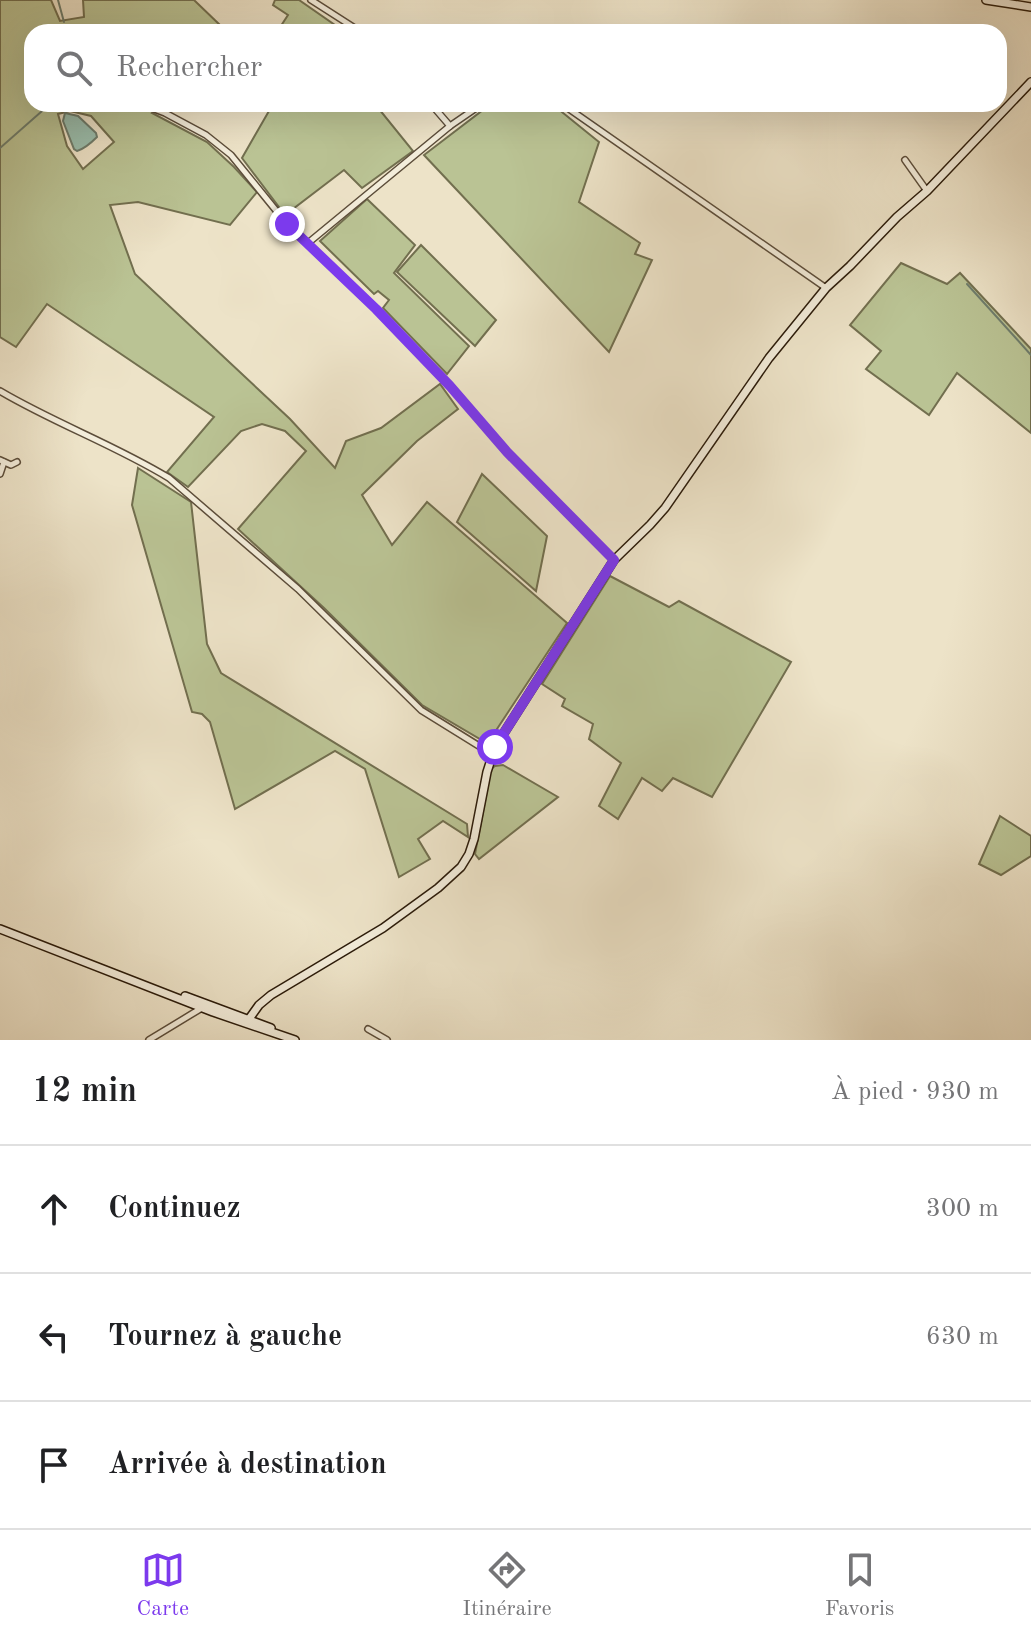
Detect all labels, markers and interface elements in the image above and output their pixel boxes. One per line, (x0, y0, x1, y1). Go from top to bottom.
search box (24, 24, 1007, 112)
icon: search (52, 46, 96, 90)
text: Rechercher (116, 53, 262, 83)
route end (269, 206, 305, 242)
route start (477, 729, 513, 765)
text: 12 min (32, 1075, 137, 1109)
text: À pied · 930 m (831, 1079, 999, 1105)
icon: ahead (32, 1187, 76, 1231)
text: Continuez (108, 1194, 241, 1224)
text: 300 m (926, 1196, 999, 1222)
icon: left (32, 1315, 76, 1359)
text: Tournez à gauche (108, 1322, 342, 1352)
text: 630 m (926, 1324, 999, 1350)
icon: arrive (32, 1443, 76, 1487)
text: Arrivée à destination (108, 1450, 387, 1480)
tab: Carte (137, 1548, 189, 1623)
tab: Itinéraire (462, 1548, 552, 1623)
tab: Favoris (825, 1548, 894, 1623)

